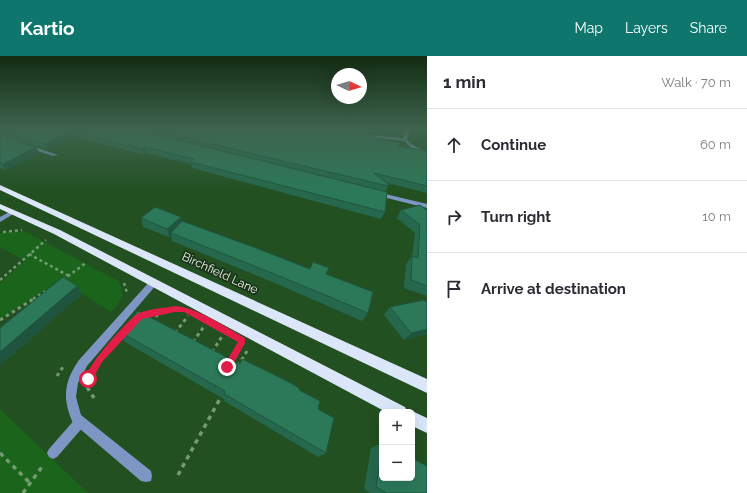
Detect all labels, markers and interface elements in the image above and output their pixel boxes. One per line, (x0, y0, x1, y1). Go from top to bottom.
text: Kartio (20, 17, 75, 39)
text: Map (575, 20, 603, 36)
text: Layers (625, 20, 668, 36)
text: Share (690, 20, 727, 36)
north arrow (331, 68, 367, 104)
text: 1 min (443, 72, 486, 92)
text: Walk · 70 m (661, 75, 731, 90)
icon: ahead (443, 134, 465, 156)
text: Continue (481, 136, 546, 154)
text: 60 m (700, 137, 731, 152)
icon: right (443, 206, 465, 228)
text: Turn right (481, 208, 551, 226)
text: 10 m (702, 209, 731, 224)
street label: Birchfield Lane (180, 249, 260, 297)
icon: arrive (443, 278, 465, 300)
text: Arrive at destination (481, 280, 626, 298)
route end (218, 358, 236, 376)
route start (79, 370, 97, 388)
map controls (379, 409, 415, 481)
button: + (379, 409, 415, 445)
button: − (379, 445, 415, 481)

